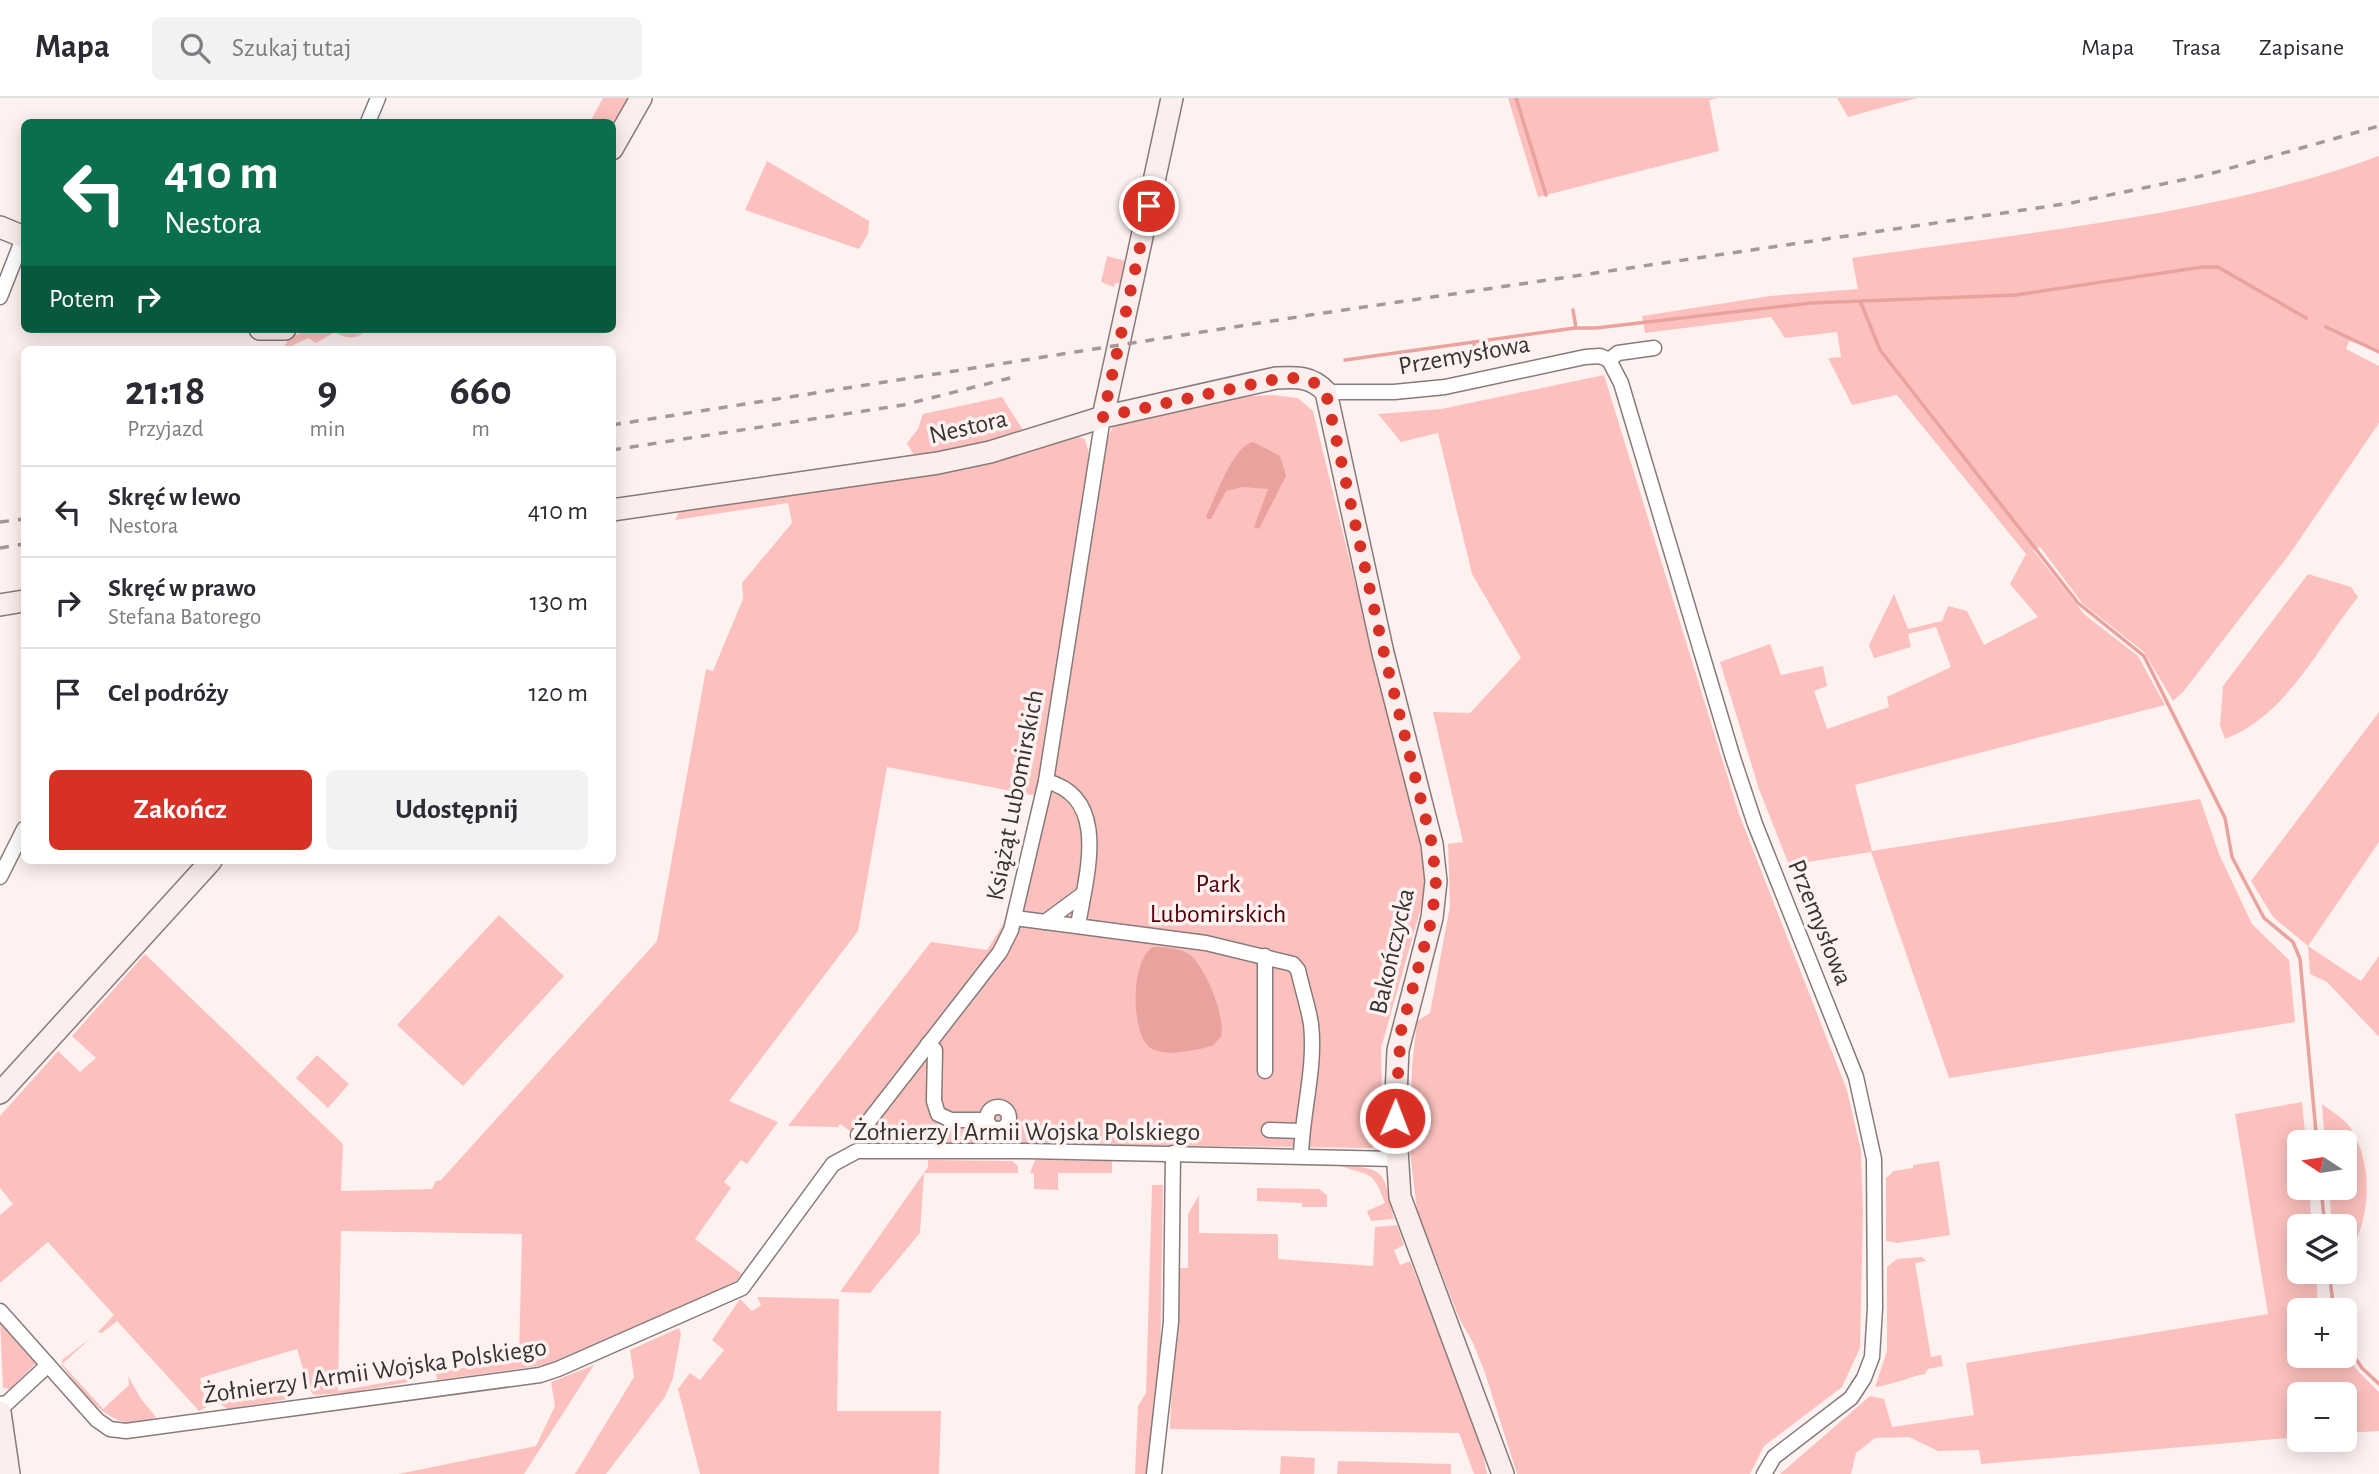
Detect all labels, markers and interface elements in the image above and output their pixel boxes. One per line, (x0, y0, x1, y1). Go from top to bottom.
search box (152, 17, 642, 80)
icon: search (176, 29, 214, 67)
text: Mapa (35, 31, 110, 64)
text: Szukaj tutaj (232, 35, 351, 61)
text: Mapa (2081, 36, 2134, 60)
text: Trasa (2172, 36, 2221, 60)
text: Zapisane (2259, 36, 2344, 60)
icon: left (49, 147, 140, 238)
text: 410 m (164, 149, 279, 198)
pin (1119, 176, 1179, 236)
icon: arrive (1130, 187, 1168, 225)
text: Nestora (164, 207, 262, 239)
icon: right (129, 280, 167, 318)
text: Potem (49, 286, 115, 312)
street label: Przemysłowa (1396, 331, 1532, 379)
text: 21:18 (125, 370, 205, 412)
text: 9 (317, 370, 338, 412)
text: 660 (449, 370, 512, 412)
street label: Nestora (927, 405, 1010, 449)
text: Przyjazd (127, 418, 203, 441)
text: min (310, 418, 345, 441)
text: m (471, 418, 490, 441)
text: Skręć w lewo (108, 484, 241, 510)
icon: left (49, 493, 87, 531)
text: 410 m (528, 498, 588, 524)
text: Nestora (108, 515, 178, 538)
text: Skręć w prawo (108, 575, 256, 601)
icon: right (49, 584, 87, 622)
text: 130 m (530, 589, 588, 615)
text: Stefana Batorego (108, 606, 261, 629)
icon: arrive (49, 675, 87, 713)
text: Cel podróży (108, 680, 228, 706)
text: 120 m (528, 680, 588, 706)
street label: Książąt Lubomirskich (982, 688, 1048, 903)
button: Zakończ (49, 770, 312, 850)
button: Udostępnij (326, 770, 588, 850)
street label: Przemysłowa (1783, 856, 1857, 989)
park label: Park Lubomirskich (1150, 871, 1286, 927)
street label: Bakończycka (1365, 886, 1419, 1017)
position arrow (1358, 1081, 1432, 1155)
street label: Żołnierzy I Armii Wojska Polskiego (854, 1118, 1200, 1145)
north arrow (2287, 1130, 2357, 1200)
map controls (2287, 1130, 2357, 1452)
button: layers (2287, 1214, 2357, 1284)
button: + (2287, 1298, 2357, 1368)
street label: Żołnierzy I Armii Wojska Polskiego (202, 1333, 548, 1408)
button: − (2287, 1382, 2357, 1452)

